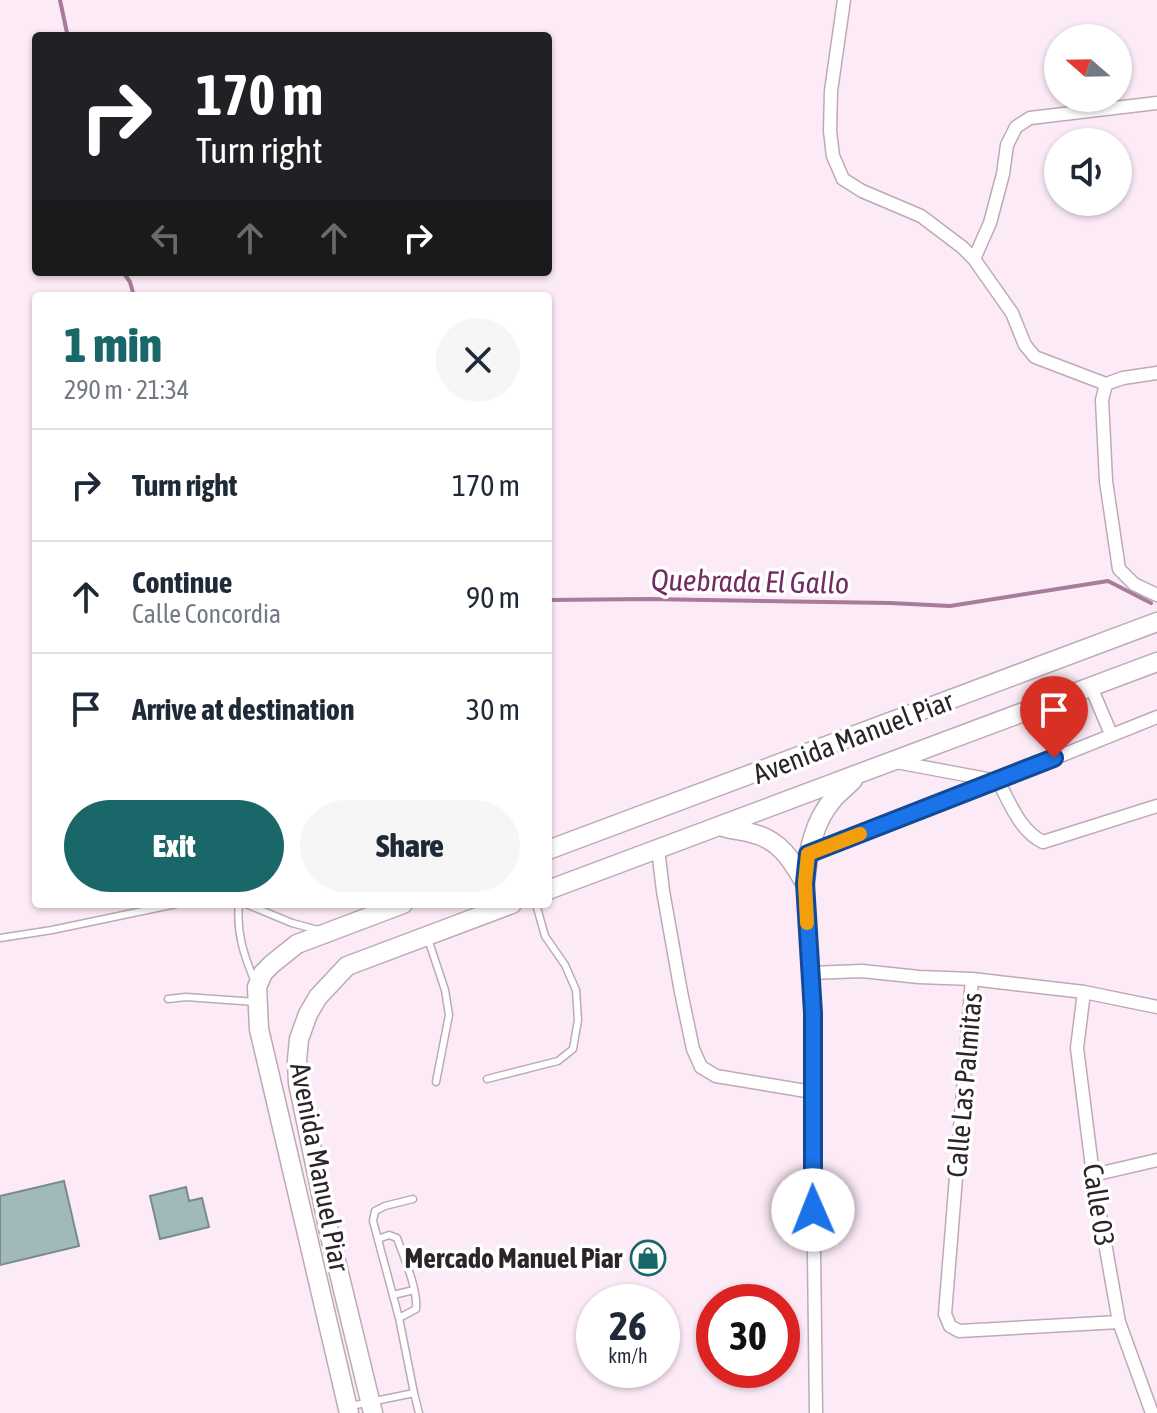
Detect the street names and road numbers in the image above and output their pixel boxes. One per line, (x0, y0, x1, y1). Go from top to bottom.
street label: Avenida Manuel Piar (749, 684, 958, 790)
street label: Calle Las Palmitas (940, 991, 988, 1179)
street label: Avenida Manuel Piar (284, 1060, 356, 1275)
street label: Calle 03 (1077, 1161, 1121, 1249)

